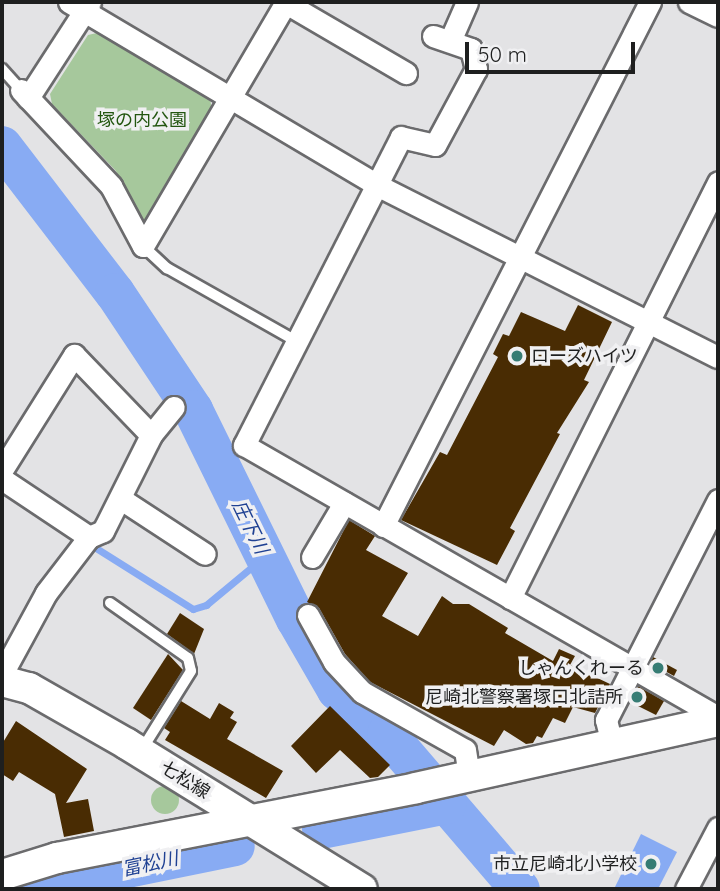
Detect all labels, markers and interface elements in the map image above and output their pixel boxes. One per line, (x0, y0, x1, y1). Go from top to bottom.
scale bar (468, 28, 638, 72)
text: 50 m (478, 41, 527, 67)
park label: 塚の内公園 (97, 109, 187, 131)
place label: ローズハイツ (531, 345, 639, 367)
marker: ローズハイツ (509, 348, 525, 364)
water label: 庄下川 (227, 496, 273, 558)
place label: しゃんくれーる (518, 657, 644, 679)
marker: しゃんくれーる (650, 660, 666, 676)
place label: 尼崎北警察署塚口北詰所 (425, 686, 623, 708)
marker: 尼崎北警察署塚口北詰所 (629, 689, 645, 705)
street label: 七松線 (156, 757, 214, 803)
water label: 富松川 (120, 847, 180, 881)
place label: 市立尼崎北小学校 (493, 853, 637, 875)
marker: 市立尼崎北小学校 (643, 856, 659, 872)

